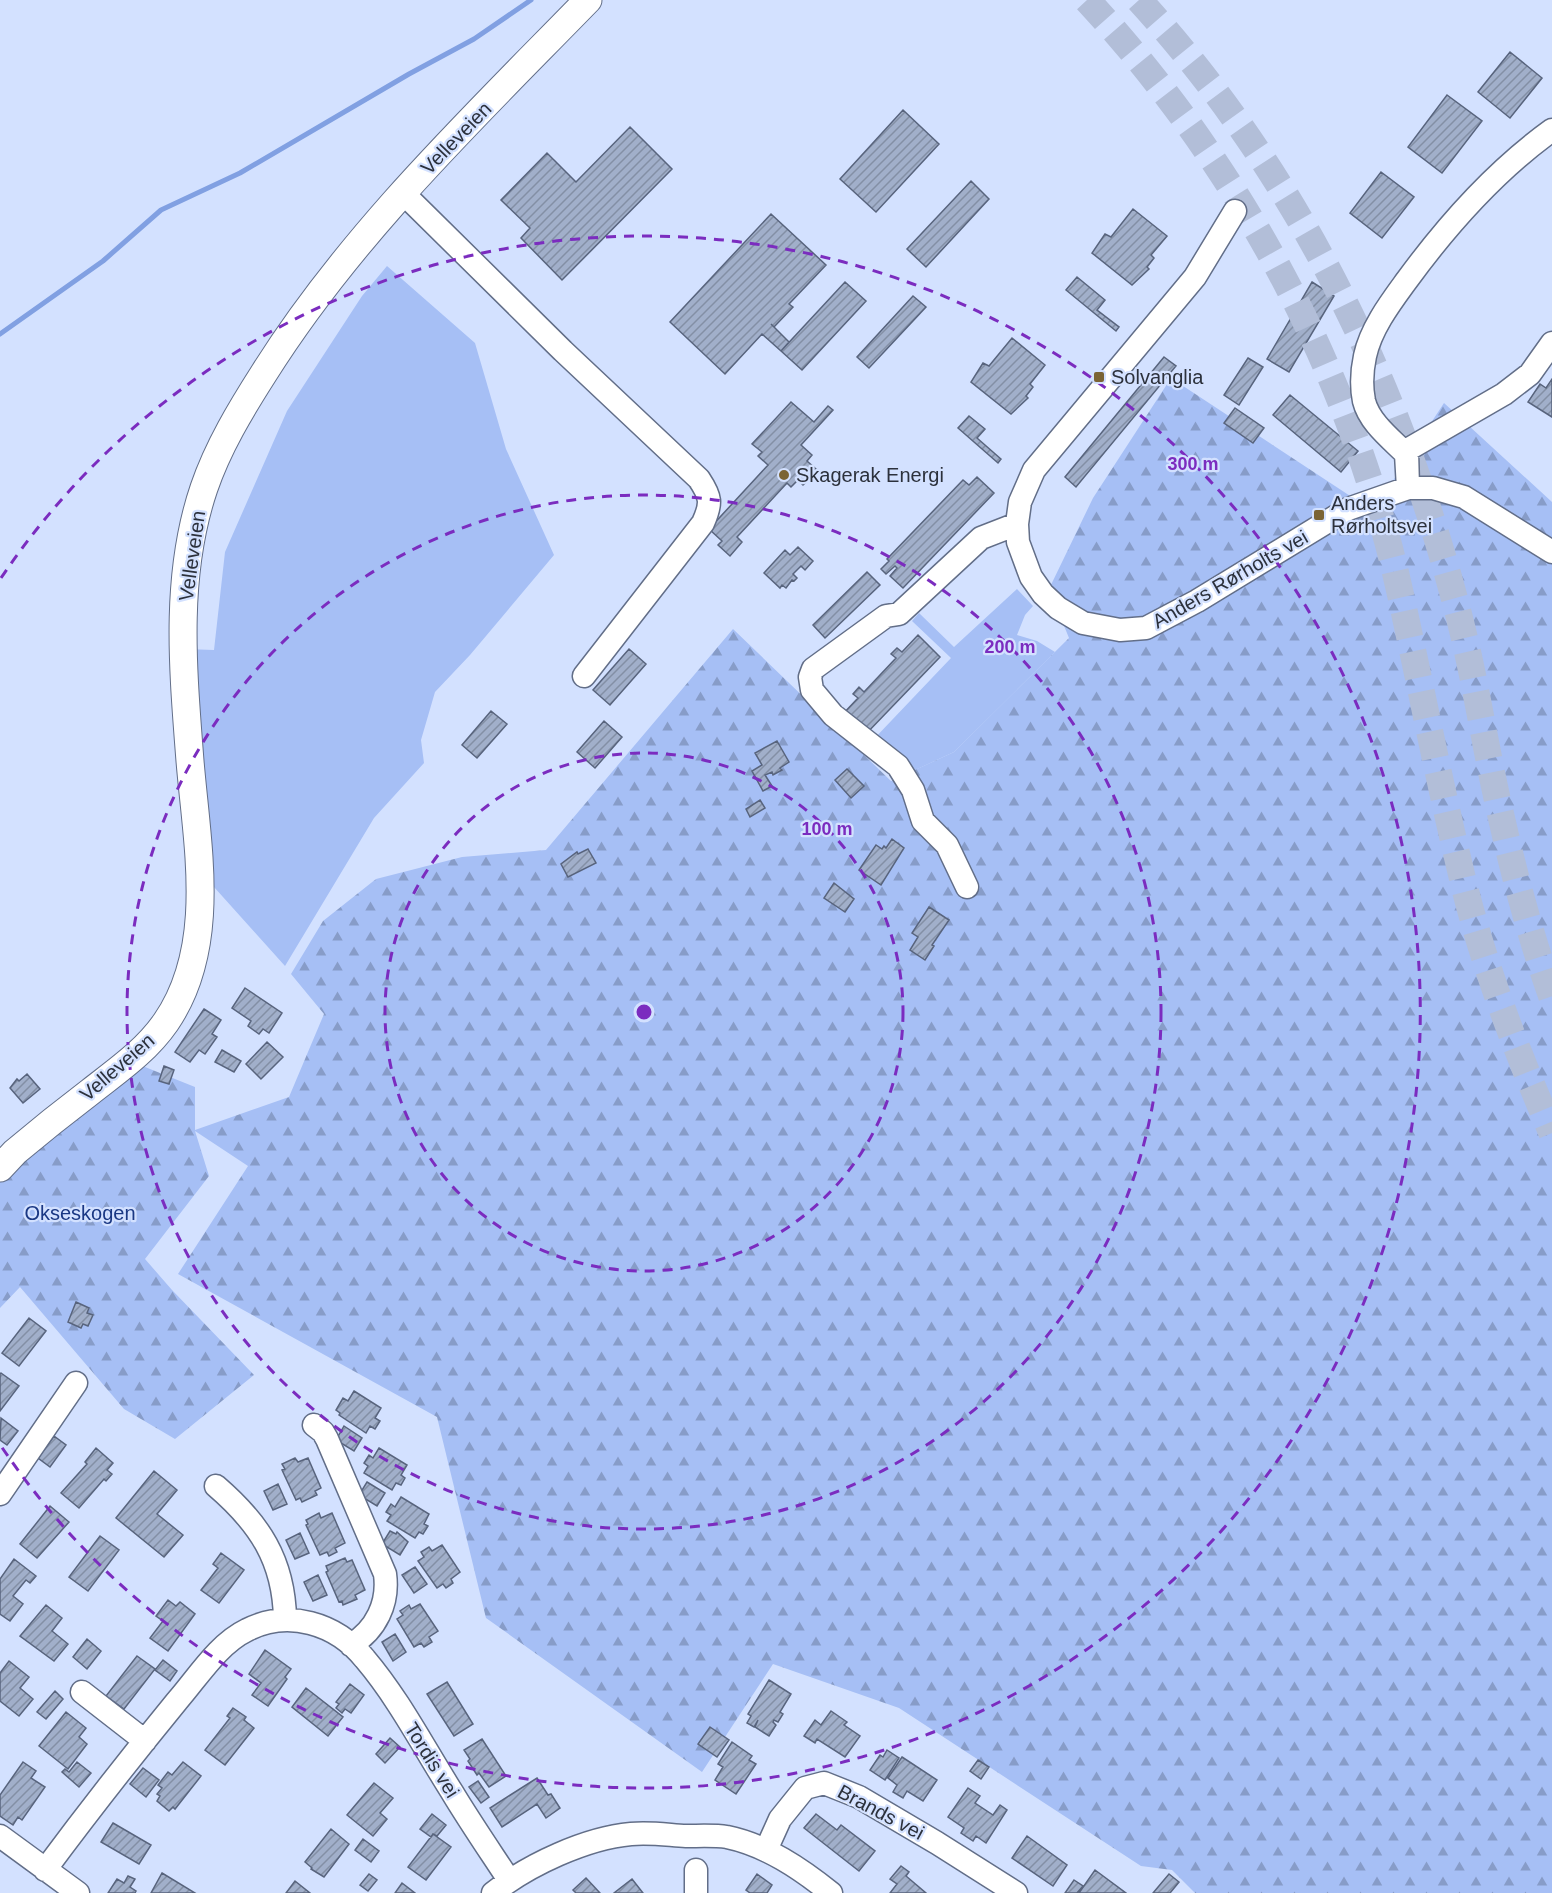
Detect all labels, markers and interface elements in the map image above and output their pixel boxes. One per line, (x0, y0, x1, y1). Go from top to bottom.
street label: Velleveien (416, 98, 496, 178)
place label: Solvanglia (1111, 366, 1204, 388)
marker: Solvanglia (1092, 370, 1106, 384)
text: 300 m (1167, 454, 1219, 474)
place label: Skagerak Energi (796, 464, 944, 486)
marker: Skagerak Energi (777, 468, 791, 482)
place label: Anders Rørholtsvei (1331, 492, 1432, 537)
marker: Anders Rørholtsvei (1312, 508, 1326, 522)
street label: Velleveien (175, 509, 209, 603)
street label: Anders Rørholts vei (1148, 526, 1312, 632)
text: 200 m (984, 637, 1036, 657)
text: 100 m (801, 819, 853, 839)
centre of rings (634, 1002, 654, 1022)
street label: Velleveien (75, 1029, 159, 1105)
park label: Okseskogen (24, 1202, 136, 1224)
street label: Tordis vei (400, 1718, 464, 1802)
street label: Brands vei (834, 1780, 928, 1844)

